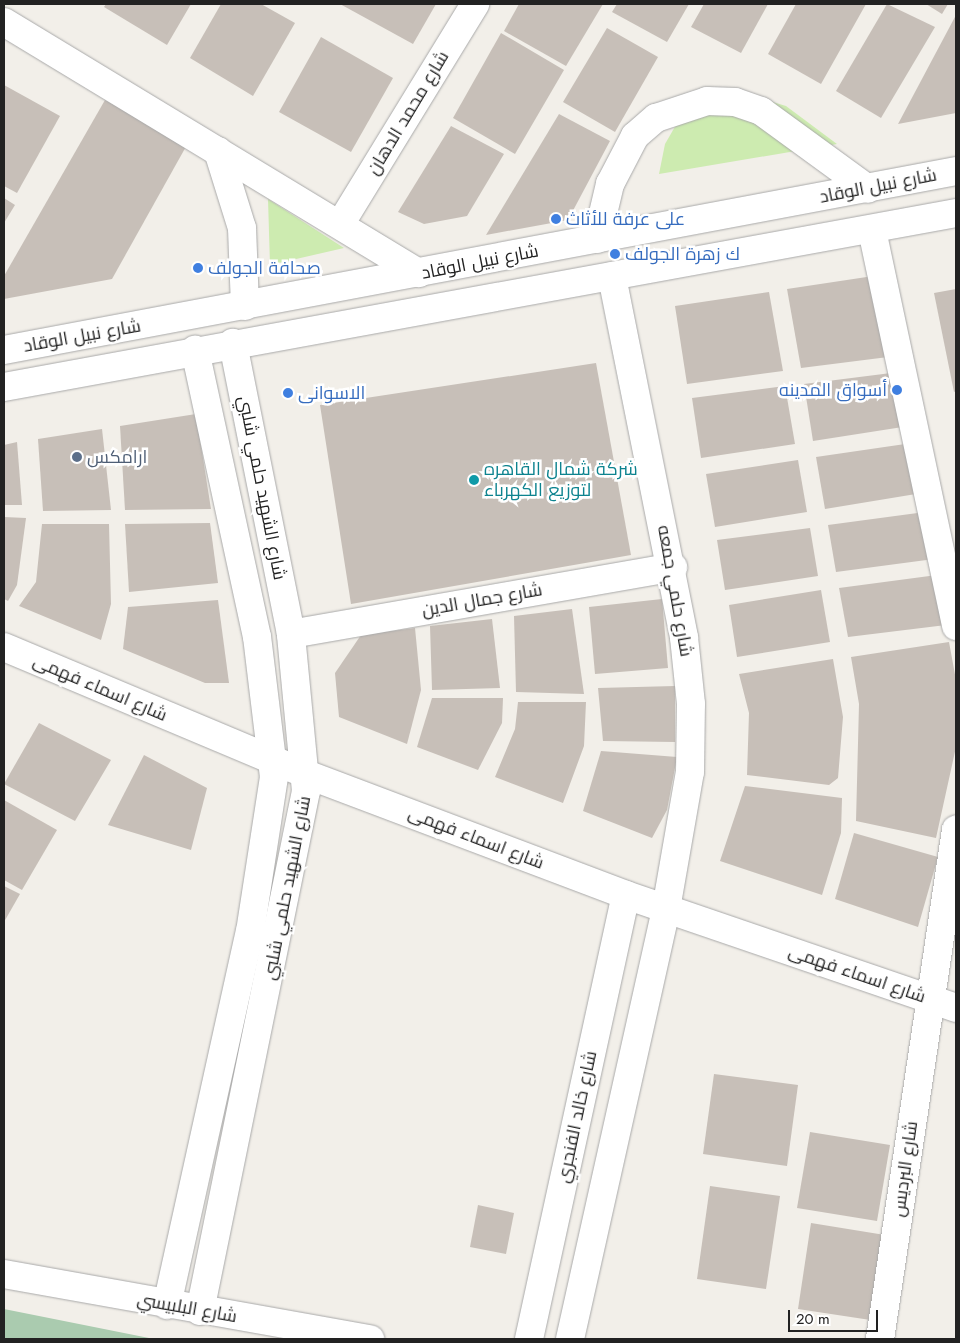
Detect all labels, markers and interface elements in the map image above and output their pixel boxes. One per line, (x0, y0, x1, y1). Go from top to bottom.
street label: شارع محمد الدهان (362, 47, 454, 179)
street label: شارع نبيل الوقاد (818, 164, 938, 208)
place label: على عرفة للأثاث (566, 208, 685, 230)
marker: على عرفة للأثاث (550, 213, 562, 225)
street label: شارع نبيل الوقاد (420, 240, 540, 284)
place label: ك زهرة الجولف (625, 243, 740, 265)
marker: ك زهرة الجولف (609, 248, 621, 260)
place label: صحافة الجولف (208, 257, 321, 279)
marker: صحافة الجولف (192, 262, 204, 274)
street label: شارع نبيل الوقاد (22, 315, 142, 357)
place label: أسواق المدينه (779, 379, 887, 401)
place label: الاسوانى (298, 382, 365, 404)
marker: أسواق المدينه (891, 384, 903, 396)
marker: الاسوانى (282, 387, 294, 399)
street label: شارع الشهيد حلمي شلبي (234, 394, 290, 582)
place label: ارامكس (87, 446, 147, 468)
marker: ارامكس (71, 451, 83, 463)
place label: شركة شمال القاهره لتوزيع الكهرباء (484, 459, 638, 502)
marker: شركة شمال القاهره لتوزيع الكهرباء (468, 474, 480, 486)
street label: شارع حلمي جمعه (653, 524, 697, 658)
street label: شارع جمال الدين (420, 579, 544, 621)
street label: شارع اسماء فهمى (30, 650, 170, 726)
street label: شارع الشهيد حلمي شلبي (259, 794, 315, 982)
street label: شارع اسماء فهمى (405, 802, 547, 874)
street label: شارع اسماء فهمى (786, 940, 928, 1008)
street label: شارع خالد الفنجري (552, 1049, 602, 1185)
street label: شارع البرديس (888, 1120, 922, 1218)
street label: شارع البلبيسي (135, 1289, 239, 1327)
scale bar (790, 1300, 880, 1332)
text: 20 m (796, 1308, 830, 1330)

